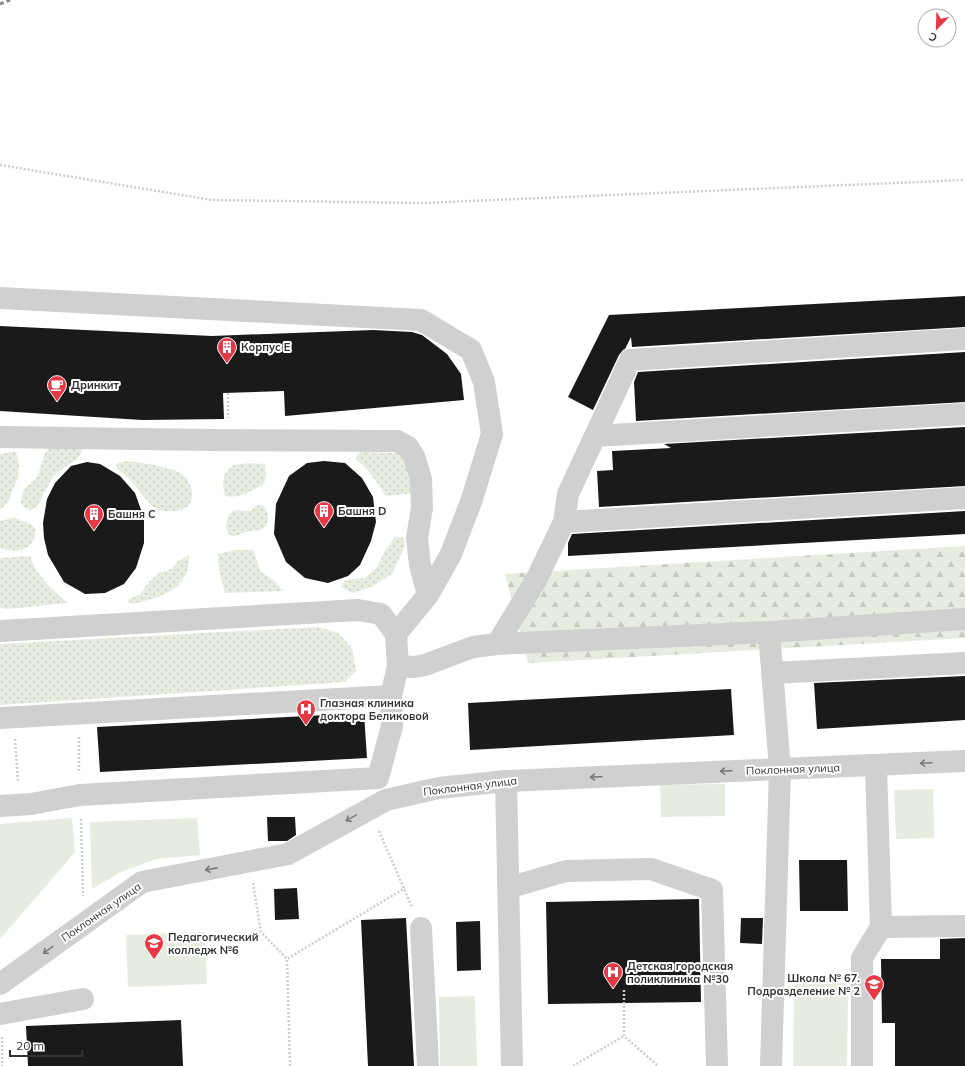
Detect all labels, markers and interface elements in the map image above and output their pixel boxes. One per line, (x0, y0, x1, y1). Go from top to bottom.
north arrow (917, 8, 957, 48)
text: С (926, 29, 939, 45)
building icon: Корпус E (216, 336, 238, 364)
place label: Корпус E (241, 340, 291, 354)
cafe icon: Дринкит (46, 374, 68, 402)
place label: Дринкит (71, 378, 120, 392)
building icon: Башня D (313, 500, 335, 528)
building icon: Башня C (83, 503, 105, 531)
place label: Башня D (338, 504, 386, 518)
place label: Башня C (108, 507, 156, 521)
place label: Глазная клиника доктора Беликовой (320, 696, 429, 723)
hospital icon: Глазная клиника доктора Беликовой (295, 698, 317, 726)
street label: Поклонная улица (746, 760, 840, 778)
one-way arrow (920, 760, 933, 767)
one-way arrow (720, 767, 733, 775)
street label: Поклонная улица (422, 773, 518, 799)
one-way arrow (590, 773, 603, 780)
one-way arrow (346, 815, 358, 823)
one-way arrow (205, 865, 218, 873)
street label: Поклонная улица (58, 879, 144, 945)
place label: Педагогический колледж №6 (168, 930, 258, 957)
school or university icon: Педагогический колледж №6 (143, 932, 165, 960)
one-way arrow (43, 945, 54, 954)
place label: Детская городская поликлиника №30 (627, 959, 733, 986)
hospital icon: Детская городская поликлиника №30 (602, 961, 624, 989)
place label: Школа № 67. Подразделение № 2 (747, 971, 860, 998)
school or university icon: Школа № 67. Подразделение № 2 (863, 973, 885, 1001)
scale bar (10, 1032, 82, 1058)
text: 20 m (16, 1038, 44, 1053)

